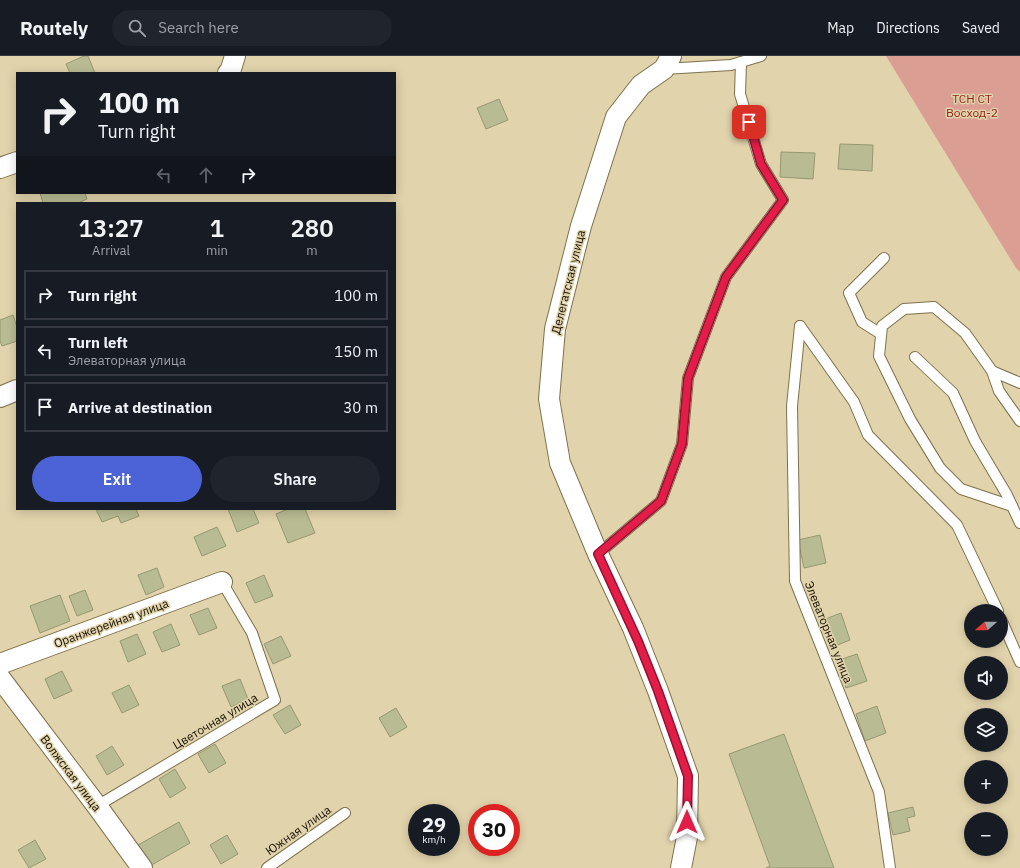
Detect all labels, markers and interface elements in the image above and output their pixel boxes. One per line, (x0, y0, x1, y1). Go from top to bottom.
search box (112, 10, 392, 46)
text: Routely (20, 16, 88, 40)
icon: search (126, 17, 148, 39)
text: Search here (158, 18, 239, 37)
text: Map (827, 19, 854, 37)
text: Directions (876, 19, 940, 37)
text: Saved (962, 19, 1000, 37)
text: 100 m (98, 84, 180, 121)
icon: right (32, 88, 84, 140)
park label: ТСН СТ Восход-2 (946, 91, 998, 120)
pin (732, 105, 766, 139)
icon: arrive (738, 111, 760, 133)
text: Turn right (98, 120, 176, 143)
icon: left (153, 164, 175, 186)
icon: ahead (195, 164, 217, 186)
icon: right (237, 164, 259, 186)
text: 13:27 (78, 212, 144, 244)
text: 1 (210, 212, 224, 244)
text: 280 (290, 212, 334, 244)
street label: Делегатская улица (548, 228, 588, 336)
text: Arrival (92, 242, 130, 259)
text: min (206, 242, 228, 259)
text: m (306, 242, 318, 259)
icon: right (34, 284, 56, 306)
text: Turn right (68, 286, 137, 305)
text: 100 m (334, 286, 378, 305)
text: Turn left (68, 333, 128, 352)
icon: left (34, 340, 56, 362)
text: 150 m (334, 342, 378, 361)
text: Элеваторная улица (68, 352, 186, 369)
icon: arrive (34, 396, 56, 418)
text: Arrive at destination (68, 398, 212, 417)
text: 30 m (343, 398, 378, 417)
button: Exit (32, 456, 202, 502)
button: Share (210, 456, 380, 502)
street label: Элеваторная улица (802, 579, 857, 686)
street label: Оранжерейная улица (52, 595, 171, 651)
north arrow (964, 604, 1008, 648)
map controls (964, 604, 1008, 856)
button: sound (964, 656, 1008, 700)
street label: Цветочная улица (170, 689, 261, 752)
button: layers (964, 708, 1008, 752)
street label: Волжская улица (37, 732, 105, 815)
button: + (964, 760, 1008, 804)
position arrow (666, 801, 708, 843)
street label: Южная улица (262, 802, 334, 858)
speed limit sign: 30 (468, 804, 520, 856)
text: 29 (422, 811, 446, 838)
button: − (964, 812, 1008, 856)
text: km/h (422, 833, 446, 846)

